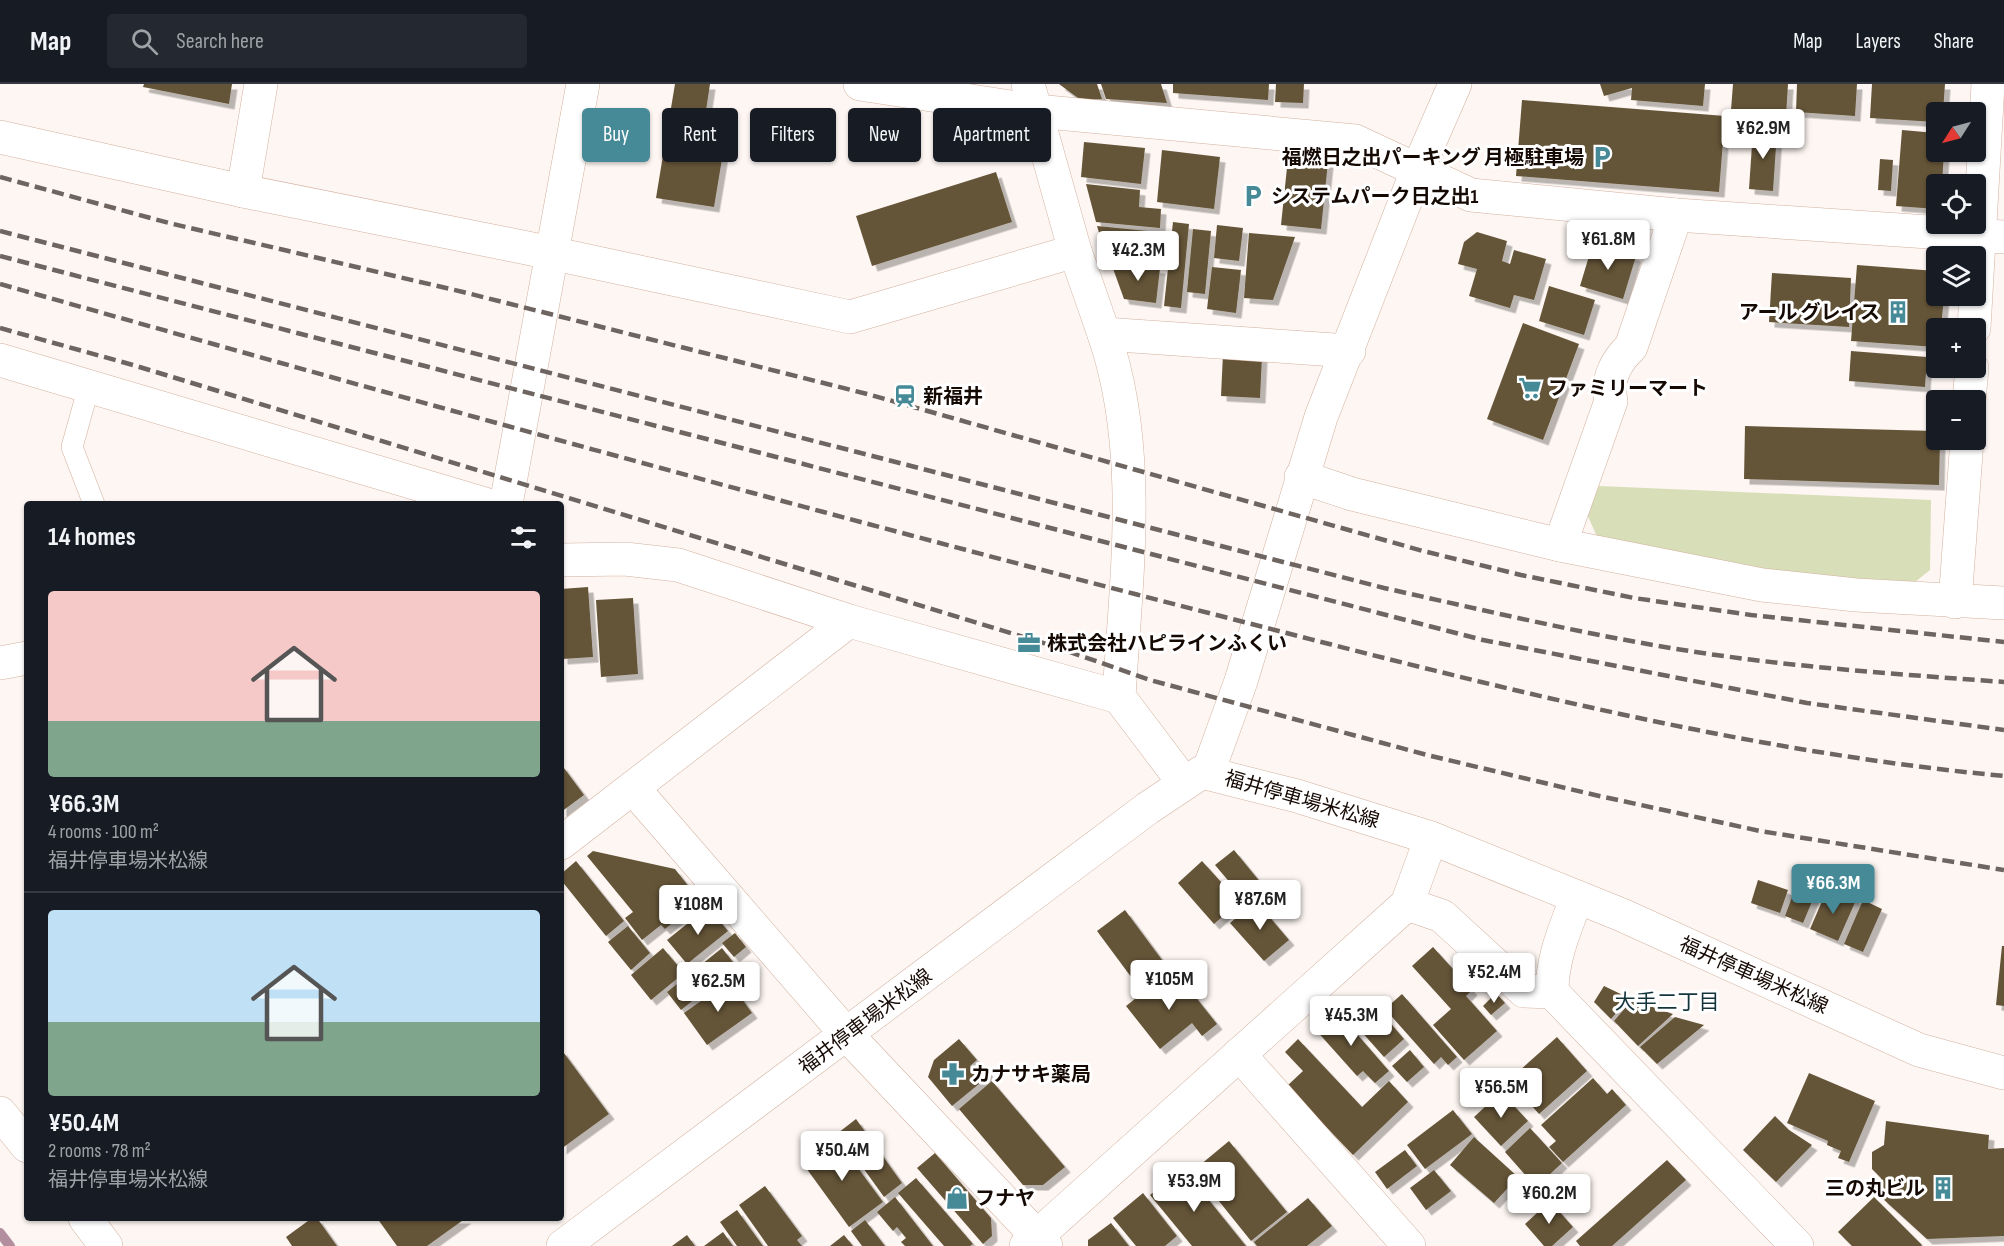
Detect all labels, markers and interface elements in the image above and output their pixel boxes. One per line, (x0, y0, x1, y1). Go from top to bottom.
search box (107, 14, 527, 68)
text: Map (30, 25, 71, 58)
icon: search (128, 25, 161, 58)
text: Search here (176, 28, 264, 55)
text: Map (1793, 29, 1822, 54)
text: Layers (1855, 29, 1901, 54)
text: Share (1934, 29, 1974, 54)
north arrow (1926, 102, 1986, 162)
map controls (1926, 102, 1986, 450)
chip: Buy (582, 108, 650, 162)
chip: Rent (662, 108, 738, 162)
chip: Filters (750, 108, 836, 162)
chip: New (848, 108, 921, 162)
chip: Apartment (933, 108, 1051, 162)
pin: ¥62.9M (1714, 109, 1812, 160)
text: ¥62.9M (1736, 116, 1790, 140)
parking icon: 福燃日之出パーキング 月極駐車場 (1589, 144, 1615, 170)
place label: 福燃日之出パーキング 月極駐車場 (1281, 146, 1584, 170)
button: locate (1926, 174, 1986, 234)
parking icon: システムパーク日之出1 (1240, 183, 1266, 209)
place label: システムパーク日之出1 (1271, 185, 1478, 209)
pin: ¥61.8M (1559, 220, 1657, 271)
text: ¥61.8M (1581, 227, 1635, 251)
pin: ¥42.3M (1089, 231, 1187, 282)
text: ¥42.3M (1111, 238, 1165, 262)
button: layers (1926, 246, 1986, 306)
building icon: アール グレイス (1885, 299, 1911, 325)
place label: アール グレイス (1739, 301, 1880, 325)
button: + (1926, 318, 1986, 378)
supermarket icon: ファミリーマート (1517, 375, 1543, 401)
place label: ファミリーマート (1548, 377, 1708, 401)
station icon: 新福井 (892, 383, 918, 409)
place label: 新福井 (923, 385, 983, 409)
button: − (1926, 390, 1986, 450)
icon: filters (507, 521, 540, 554)
text: 14 homes (48, 522, 136, 553)
icon: home (240, 630, 348, 738)
office icon: 株式会社ハピラインふくい (1016, 630, 1042, 656)
place label: 株式会社ハピラインふくい (1047, 632, 1287, 656)
street label: 福井停車場米松線 (1222, 766, 1382, 834)
text: ¥66.3M (48, 789, 119, 820)
text: 4 rooms · 100 m² (48, 820, 159, 844)
text: 福井停車場米松線 (48, 849, 208, 873)
pin: ¥66.3M (1784, 864, 1882, 915)
text: ¥66.3M (1806, 871, 1860, 895)
pin: ¥87.6M (1211, 880, 1309, 931)
pin: ¥108M (656, 885, 740, 936)
text: ¥87.6M (1234, 887, 1286, 911)
text: ¥108M (673, 892, 723, 916)
street label: 福井停車場米松線 (1676, 932, 1832, 1019)
icon: home (240, 949, 348, 1057)
pin: ¥52.4M (1445, 953, 1543, 1004)
pin: ¥105M (1127, 960, 1211, 1011)
text: ¥52.4M (1467, 960, 1521, 984)
pin: ¥62.5M (669, 962, 767, 1013)
street label: 福井停車場米松線 (794, 964, 937, 1080)
text: ¥105M (1144, 967, 1194, 991)
text: ¥62.5M (691, 969, 745, 993)
district label: 大手二丁目 (1615, 990, 1720, 1015)
pin: ¥45.3M (1302, 996, 1400, 1047)
text: ¥45.3M (1324, 1003, 1378, 1027)
pharmacy icon: カナサキ薬局 (940, 1061, 966, 1087)
place label: カナサキ薬局 (971, 1063, 1091, 1087)
pin: ¥56.5M (1452, 1068, 1550, 1119)
text: ¥56.5M (1474, 1075, 1528, 1099)
text: ¥50.4M (48, 1108, 119, 1139)
pin: ¥50.4M (793, 1131, 891, 1182)
text: ¥50.4M (815, 1138, 869, 1162)
text: 2 rooms · 78 m² (48, 1139, 151, 1163)
pin: ¥53.9M (1145, 1162, 1243, 1213)
text: 福井停車場米松線 (48, 1168, 208, 1192)
text: ¥53.9M (1167, 1169, 1221, 1193)
pin: ¥60.2M (1500, 1174, 1598, 1225)
building icon: 三の丸ビル (1930, 1175, 1956, 1201)
place label: 三の丸ビル (1825, 1177, 1925, 1201)
text: ¥60.2M (1521, 1181, 1577, 1205)
shop icon: フナヤ (944, 1185, 970, 1211)
place label: フナヤ (975, 1187, 1035, 1211)

